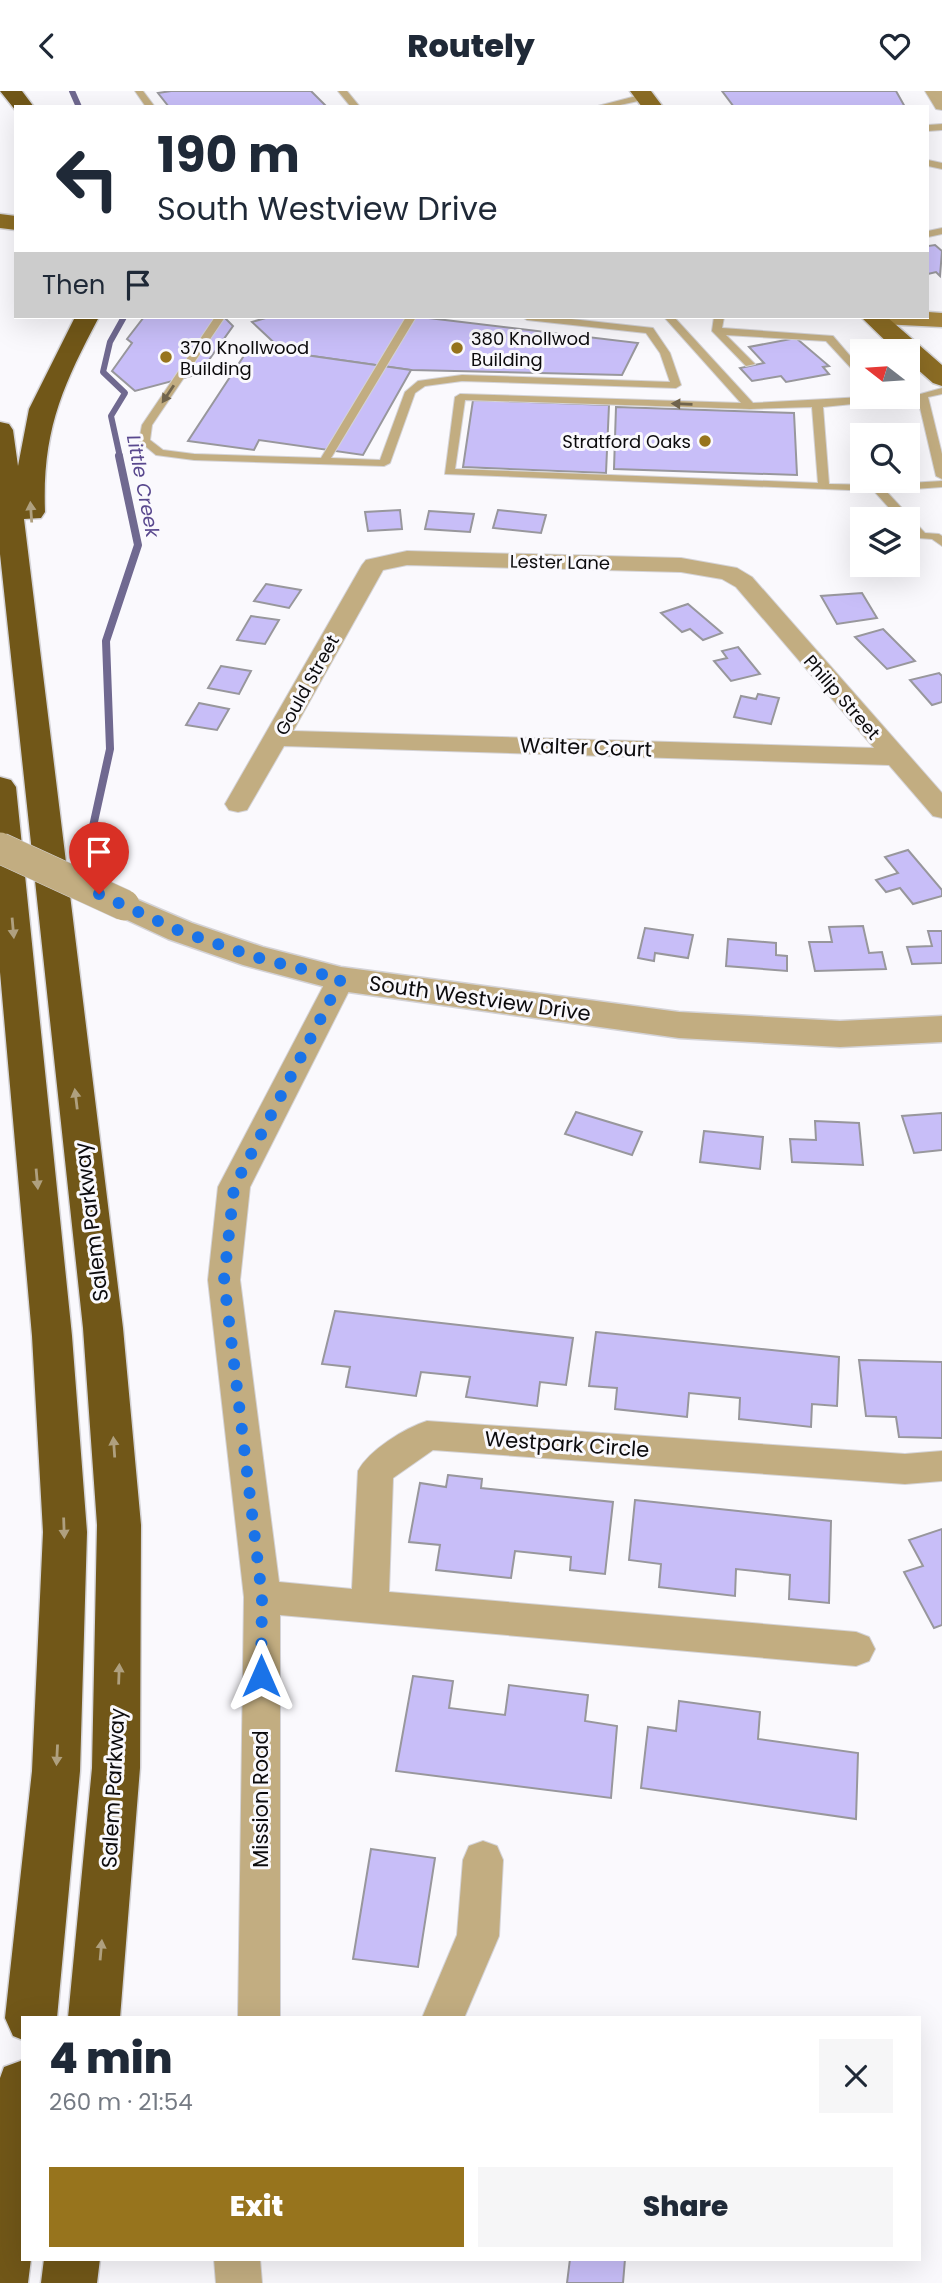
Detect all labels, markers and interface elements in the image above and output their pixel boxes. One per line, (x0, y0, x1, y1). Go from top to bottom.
text: Routely (407, 23, 535, 68)
icon: back (28, 27, 66, 65)
icon: heart (876, 27, 914, 65)
text: 190 m (157, 121, 300, 189)
icon: left (42, 133, 133, 224)
text: South Westview Drive (157, 186, 498, 231)
icon: arrive (119, 266, 157, 304)
text: Then (42, 267, 105, 303)
place label: 380 Knollwod Building (471, 326, 590, 372)
place label: 370 Knollwood Building (180, 335, 309, 381)
north arrow (850, 339, 920, 409)
map controls (850, 339, 920, 577)
marker: 380 Knollwod Building (449, 340, 465, 356)
marker: 370 Knollwood Building (158, 349, 174, 365)
one-way arrow (162, 384, 175, 403)
one-way arrow (671, 398, 693, 409)
button: search (850, 423, 920, 493)
place label: Stratford Oaks (562, 429, 691, 454)
water label: Little Creek (120, 432, 166, 541)
marker: Stratford Oaks (697, 433, 713, 449)
one-way arrow (25, 501, 36, 523)
button: layers (850, 507, 920, 577)
street label: Lester Lane (510, 549, 610, 575)
street label: Gould Street (269, 630, 345, 740)
street label: Philip Street (798, 649, 886, 745)
street label: Walter Court (519, 730, 653, 764)
pin (69, 822, 129, 894)
icon: arrive (80, 833, 118, 871)
one-way arrow (8, 917, 19, 939)
street label: South Westview Drive (367, 968, 593, 1028)
one-way arrow (71, 1088, 82, 1110)
street label: Salem Parkway (67, 1141, 115, 1303)
one-way arrow (32, 1168, 43, 1190)
street label: Westpark Circle (484, 1424, 650, 1464)
one-way arrow (109, 1435, 120, 1457)
one-way arrow (59, 1517, 70, 1539)
position arrow (224, 1639, 298, 1713)
one-way arrow (114, 1663, 125, 1685)
street label: Salem Parkway (94, 1707, 132, 1869)
street label: Mission Road (246, 1730, 275, 1868)
one-way arrow (52, 1744, 63, 1766)
one-way arrow (96, 1939, 107, 1961)
text: 4 min (49, 2029, 173, 2088)
button: close (819, 2039, 893, 2113)
text: 260 m · 21:54 (49, 2086, 193, 2118)
button: Exit (49, 2167, 464, 2247)
button: Share (478, 2167, 893, 2247)

